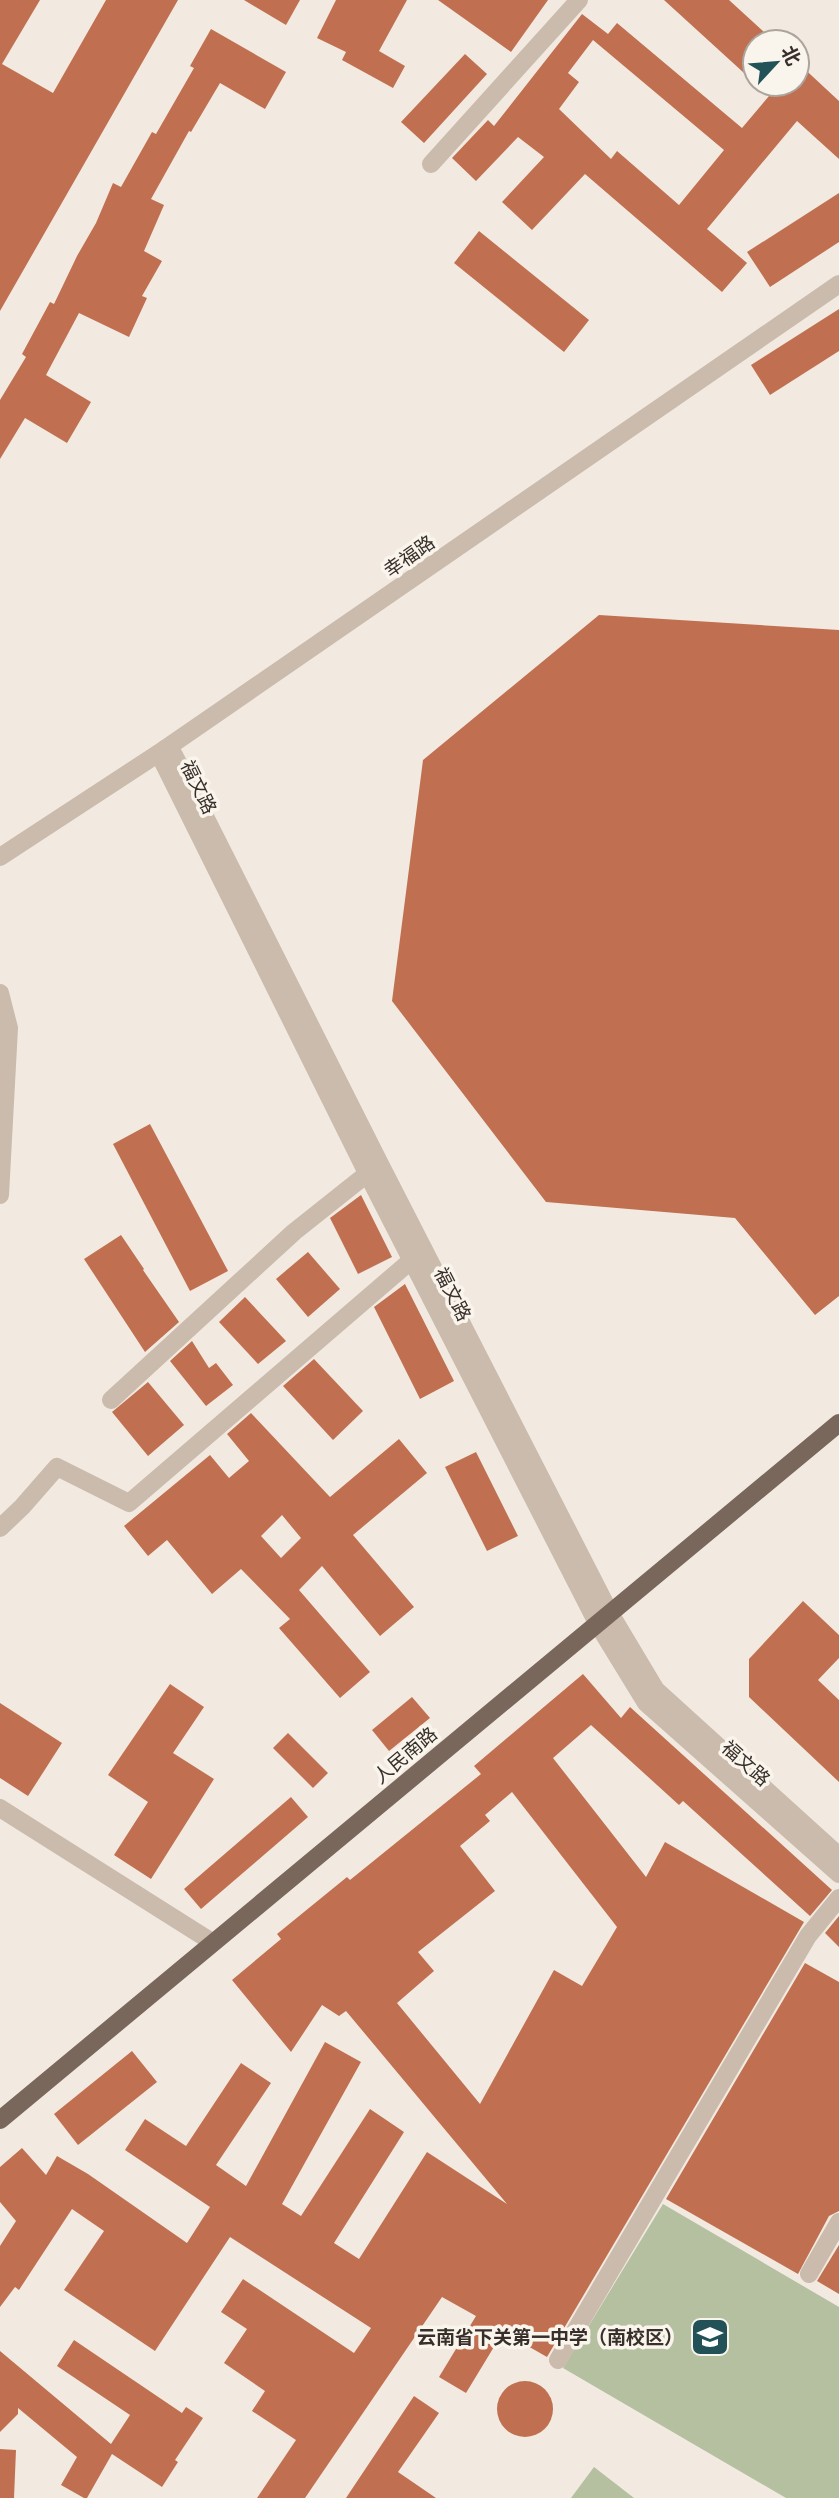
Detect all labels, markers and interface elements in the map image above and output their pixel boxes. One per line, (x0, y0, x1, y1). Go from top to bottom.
north arrow (741, 28, 811, 98)
text: 北 (775, 40, 809, 70)
street label: 幸福路 (377, 527, 440, 584)
street label: 福文路 (174, 755, 225, 819)
street label: 福文路 (428, 1262, 479, 1326)
street label: 人民南路 (366, 1719, 443, 1790)
street label: 福文路 (715, 1733, 777, 1792)
school or university icon: 云南省下关第一中学（南校区） (689, 2316, 731, 2358)
place label: 云南省下关第一中学（南校区） (417, 2322, 683, 2351)

